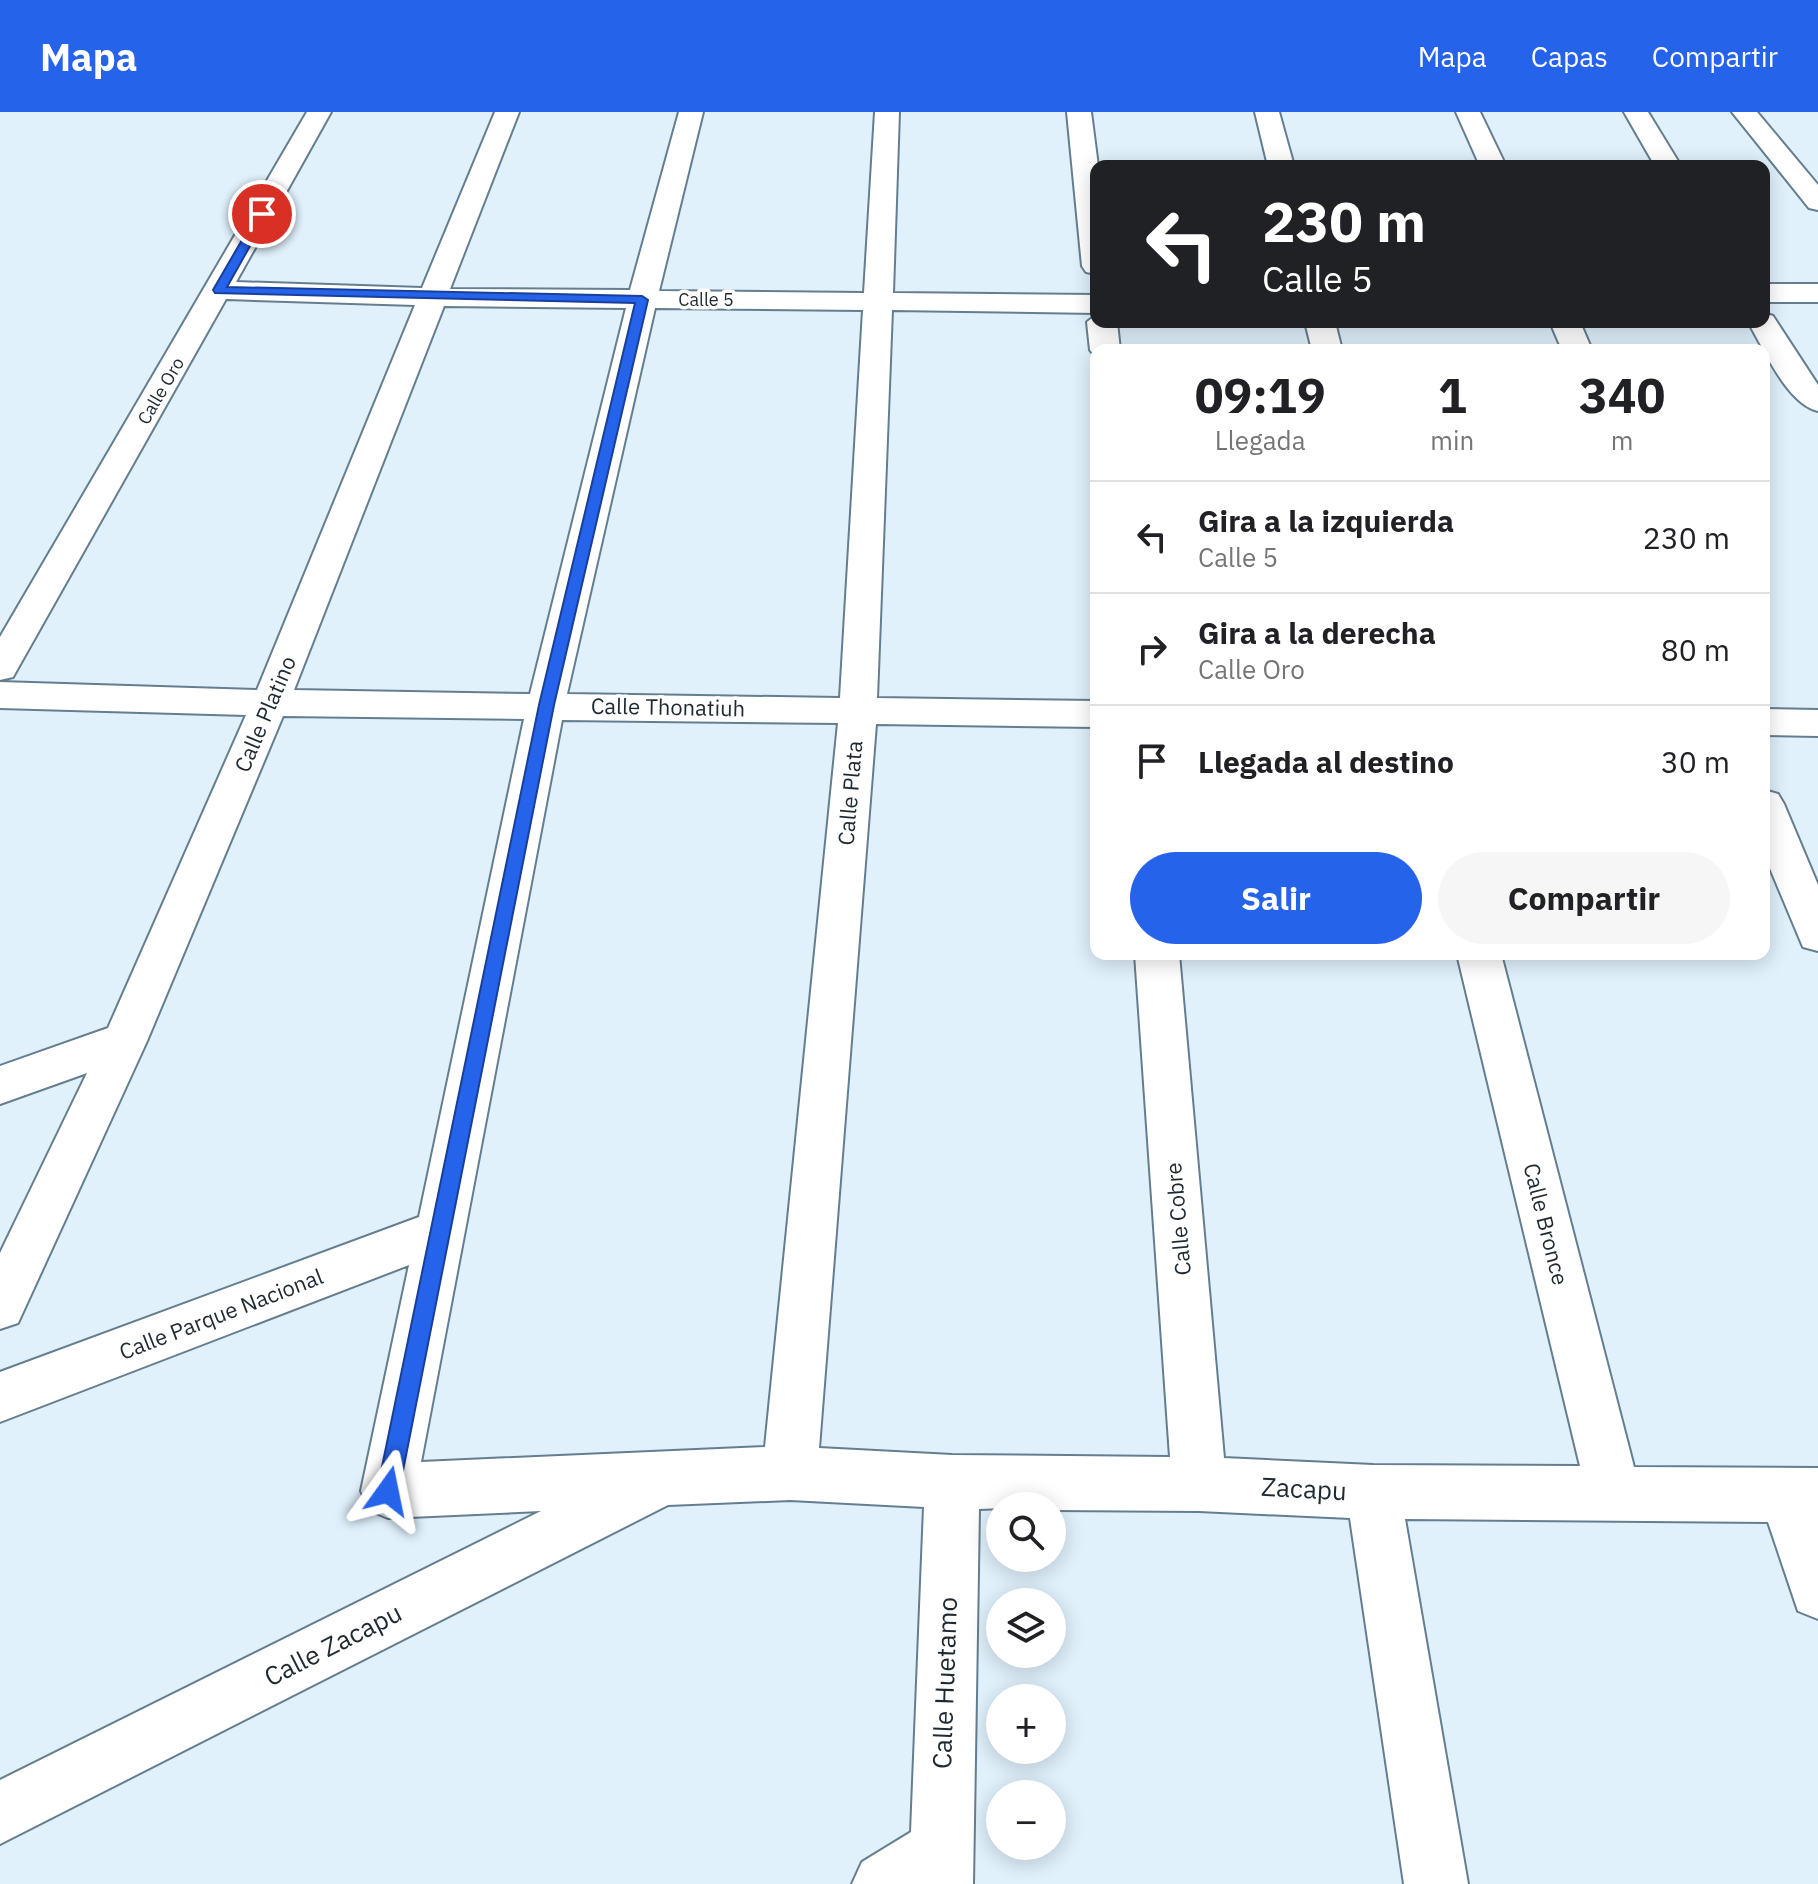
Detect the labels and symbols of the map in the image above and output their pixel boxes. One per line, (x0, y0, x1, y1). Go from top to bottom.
pin (228, 180, 296, 248)
street label: Calle 5 (678, 288, 734, 311)
street label: Calle Oro (132, 353, 189, 429)
street label: Calle Platino (227, 651, 302, 776)
street label: Calle Thonatiuh (591, 691, 745, 722)
street label: Calle Plata (830, 739, 869, 847)
street label: Calle Bronce (1517, 1160, 1576, 1288)
street label: Calle Cobre (1158, 1161, 1197, 1277)
street label: Calle Parque Nacional (115, 1261, 327, 1366)
position arrow (346, 1449, 430, 1533)
street label: Zacapu (1260, 1469, 1348, 1507)
street label: Calle Zacapu (258, 1595, 407, 1693)
street label: Calle Huetamo (924, 1596, 964, 1770)

